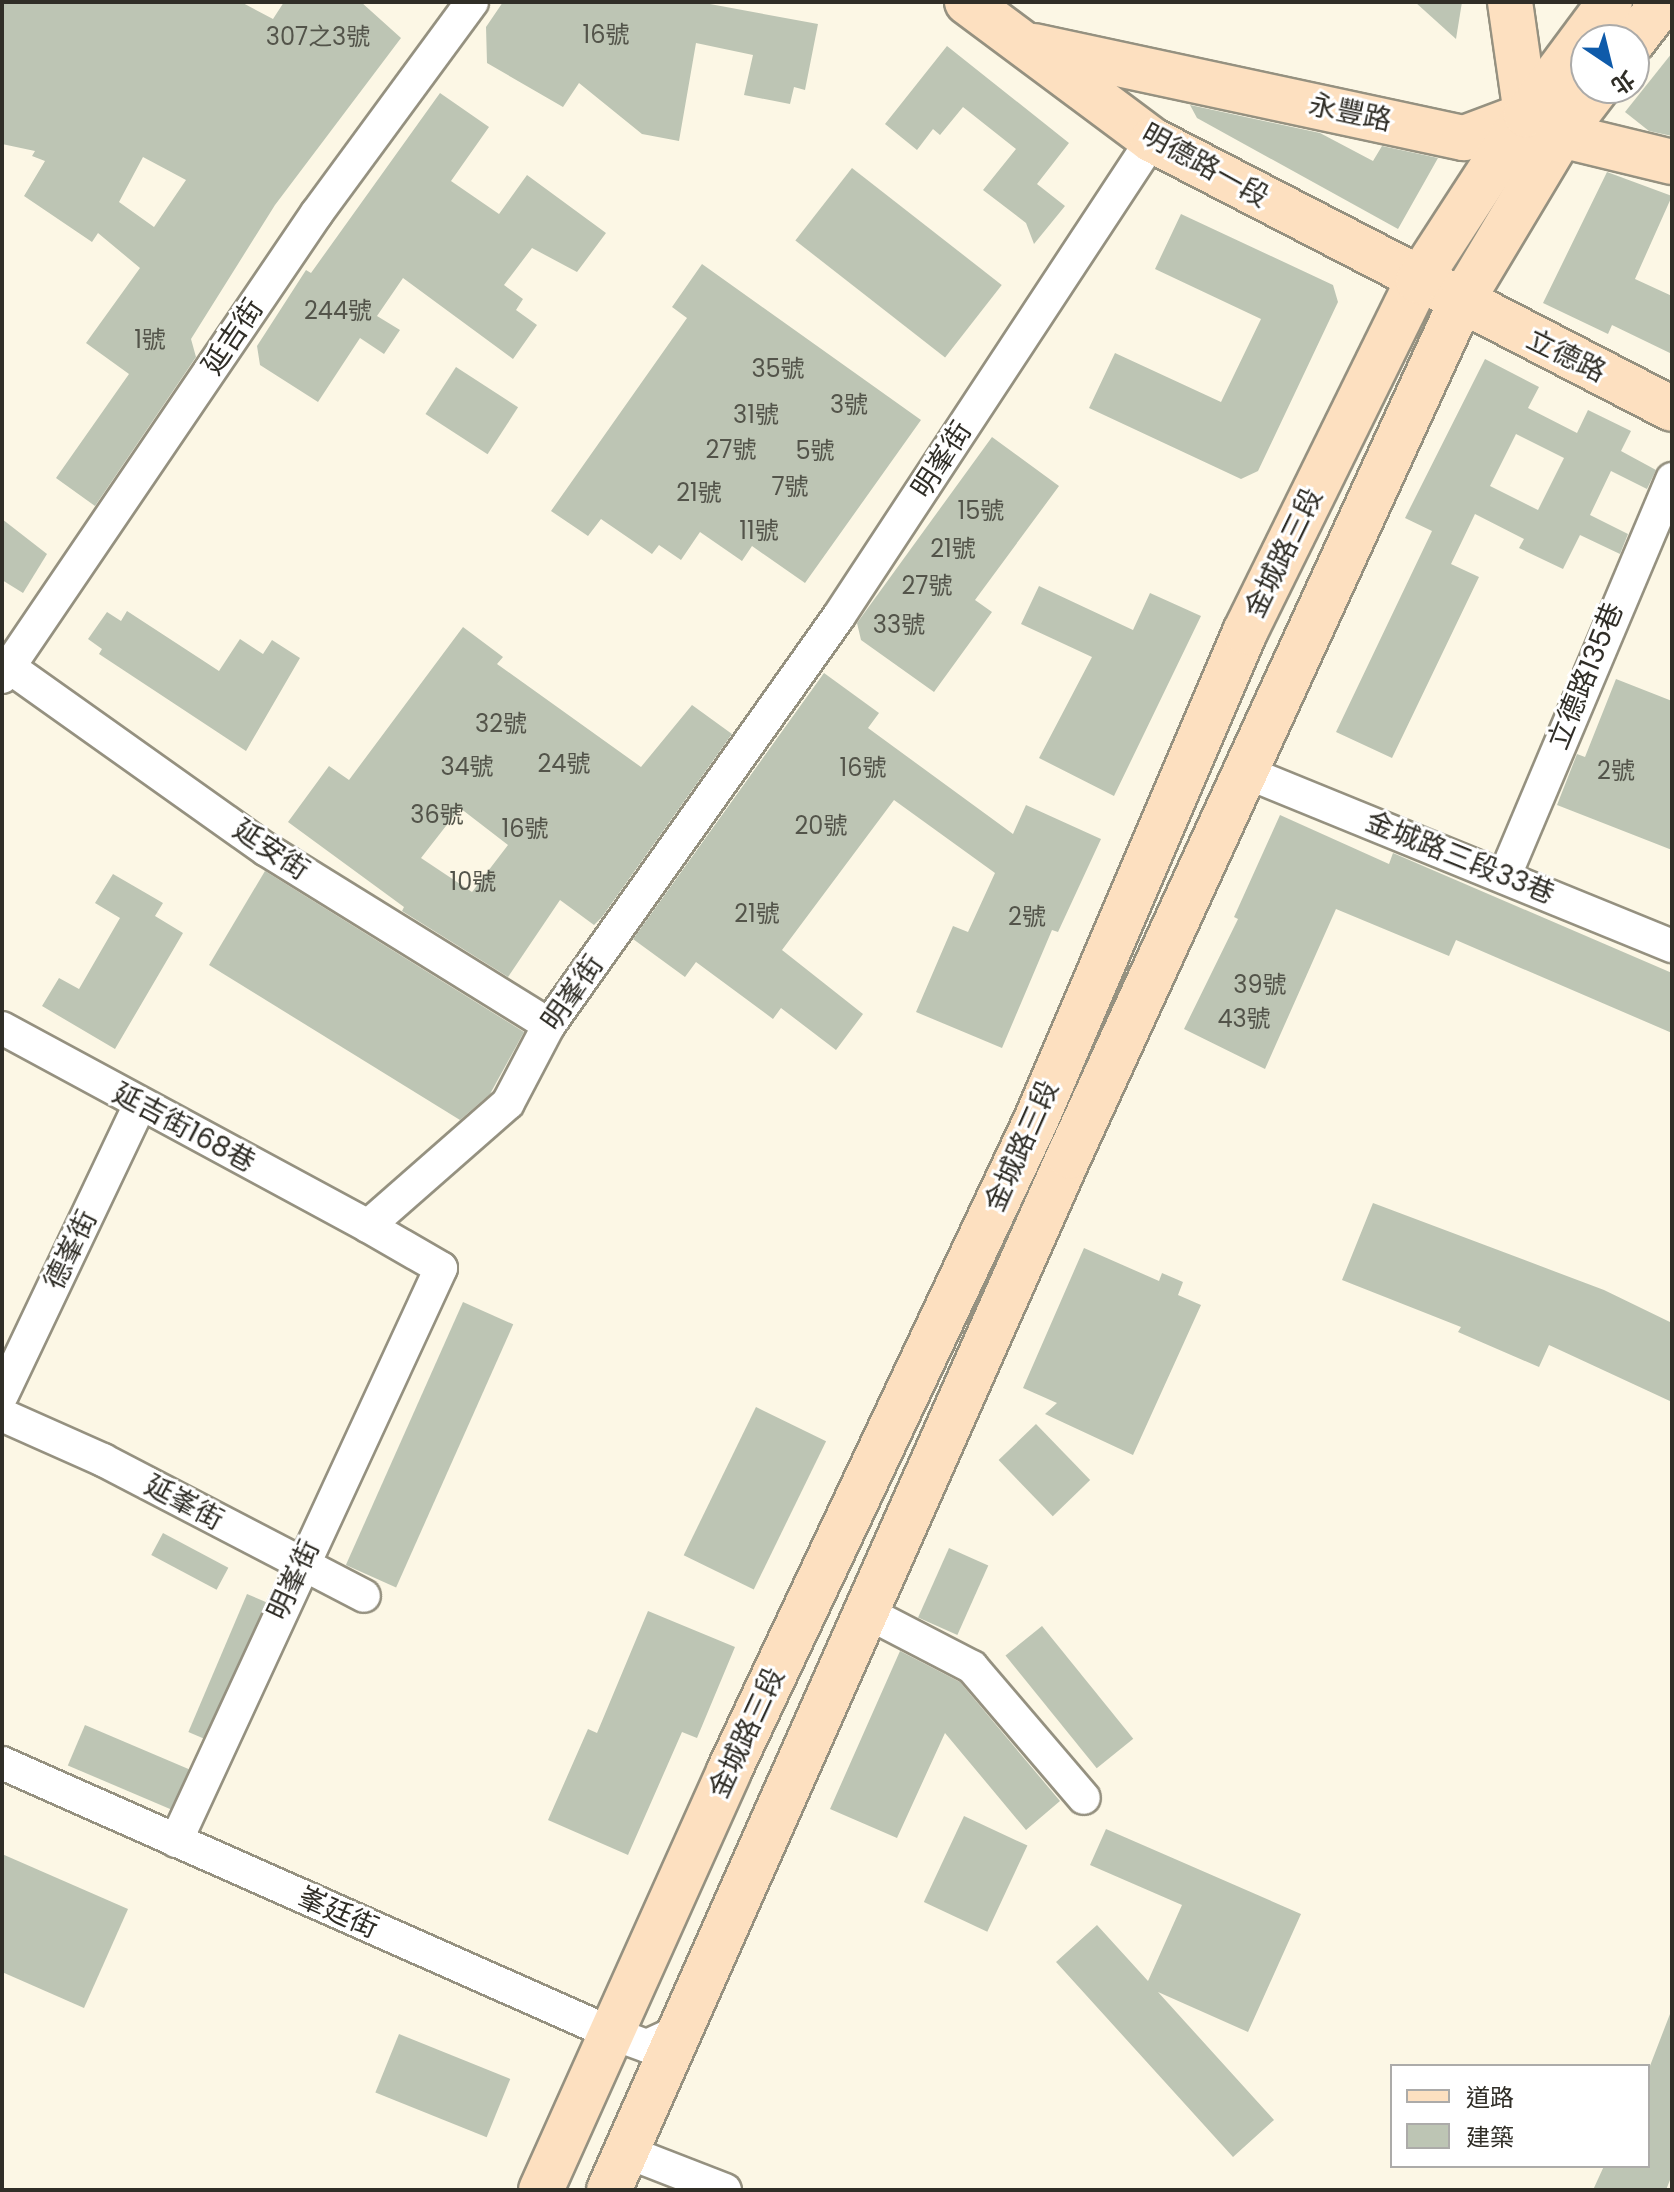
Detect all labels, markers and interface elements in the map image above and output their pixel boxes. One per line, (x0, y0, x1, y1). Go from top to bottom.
house number: 16號 (583, 21, 629, 49)
house number: 307之3號 (266, 23, 370, 51)
north arrow (1570, 24, 1650, 104)
text: 北 (1605, 63, 1641, 101)
street label: 永豐路 (1305, 88, 1395, 138)
street label: 明德路一段 (1136, 117, 1274, 215)
street label: 延吉街 (196, 293, 270, 381)
house number: 244號 (304, 297, 372, 325)
street label: 立德路 (1521, 322, 1611, 390)
house number: 1號 (134, 326, 166, 354)
house number: 35號 (751, 355, 805, 383)
house number: 3號 (830, 391, 868, 419)
house number: 31號 (733, 401, 779, 429)
street label: 明峯街 (905, 416, 979, 504)
house number: 27號 (706, 436, 756, 464)
house number: 5號 (795, 437, 835, 465)
house number: 7號 (771, 473, 809, 501)
house number: 21號 (676, 479, 722, 507)
street label: 金城路三段 (1238, 483, 1330, 623)
house number: 15號 (958, 497, 1004, 525)
house number: 11號 (739, 517, 779, 545)
house number: 21號 (930, 535, 976, 563)
house number: 27號 (902, 572, 952, 600)
street label: 立德路135巷 (1541, 598, 1631, 754)
house number: 33號 (873, 611, 925, 639)
house number: 32號 (475, 710, 527, 738)
house number: 24號 (538, 750, 590, 778)
house number: 34號 (440, 753, 494, 781)
house number: 16號 (840, 754, 886, 782)
house number: 2號 (1597, 757, 1635, 785)
house number: 36號 (410, 801, 464, 829)
street label: 金城路三段33巷 (1361, 805, 1559, 911)
house number: 20號 (795, 812, 847, 840)
street label: 延安街 (227, 813, 315, 887)
house number: 16號 (502, 815, 548, 843)
house number: 10號 (450, 868, 496, 896)
house number: 21號 (734, 900, 780, 928)
house number: 2號 (1008, 903, 1046, 931)
street label: 明峯街 (535, 949, 611, 1037)
house number: 39號 (1233, 971, 1287, 999)
house number: 43號 (1217, 1005, 1271, 1033)
street label: 金城路三段 (978, 1075, 1066, 1217)
street label: 延吉街168巷 (107, 1076, 261, 1180)
street label: 德峯街 (37, 1205, 105, 1295)
street label: 延峯街 (139, 1468, 229, 1538)
street label: 明峯街 (261, 1535, 327, 1625)
street label: 金城路三段 (702, 1662, 792, 1804)
street label: 峯廷街 (293, 1881, 383, 1945)
legend (1390, 2064, 1650, 2168)
text: 道路 (1466, 2081, 1514, 2114)
text: 建築 (1466, 2121, 1514, 2154)

